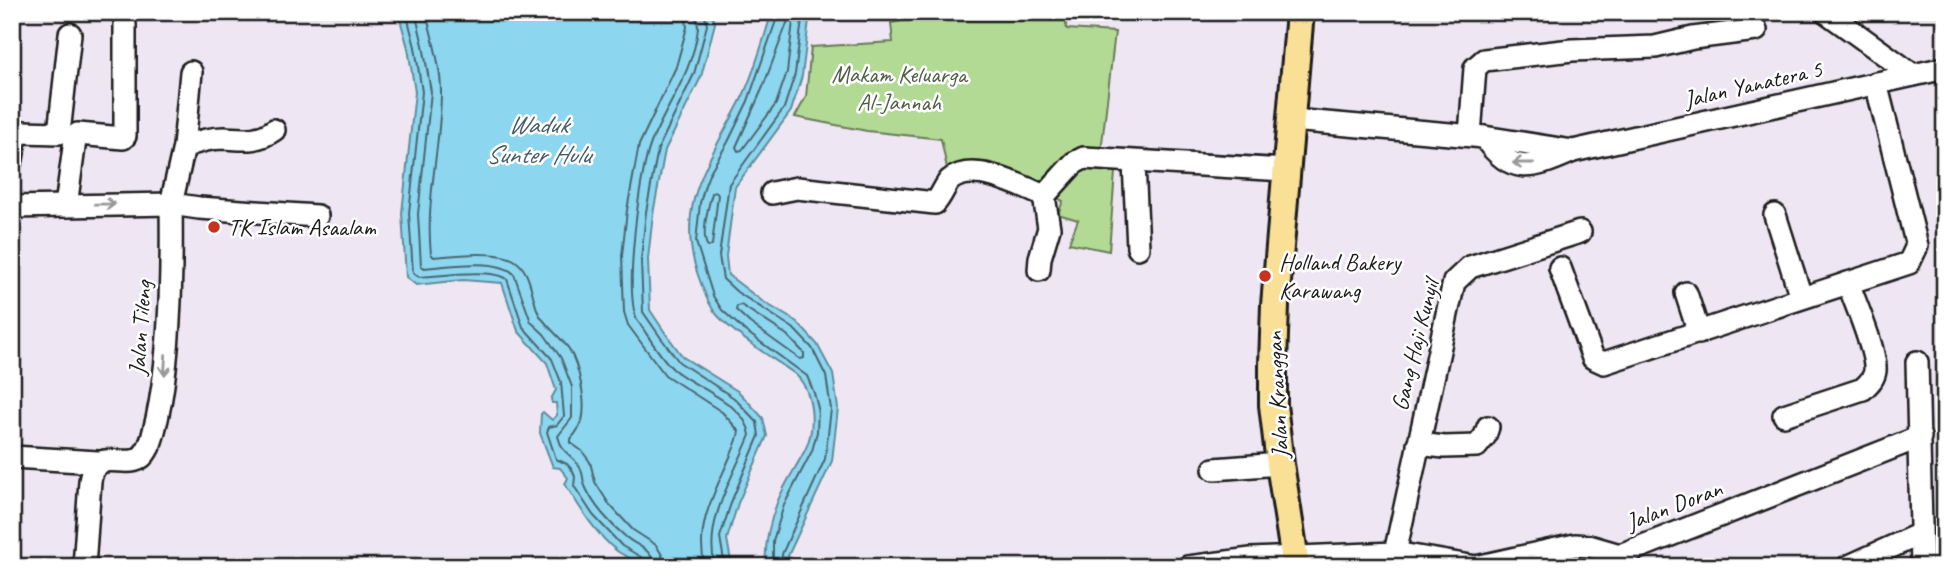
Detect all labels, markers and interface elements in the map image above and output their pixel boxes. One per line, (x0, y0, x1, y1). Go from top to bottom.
street label: Jalan Yanatera 5 (1680, 53, 1826, 115)
park label: Makam Keluarga Al-Jannah (831, 59, 969, 117)
water label: Waduk Sunter Hulu (486, 108, 595, 171)
one-way arrow (1512, 157, 1535, 170)
one-way arrow (93, 198, 116, 211)
place label: TK Islam Asaalam (228, 212, 376, 242)
marker: TK Islam Asaalam (206, 219, 222, 235)
place label: Holland Bakery Karawang (1279, 247, 1402, 305)
marker: Holland Bakery Karawang (1257, 268, 1273, 284)
street label: Gang Haji Kunyil (1384, 273, 1447, 414)
street label: Jalan Tileng (122, 277, 158, 377)
street label: Jalan Kranggan (1259, 330, 1295, 460)
one-way arrow (158, 353, 171, 376)
street label: Jalan Doran (1621, 473, 1727, 537)

